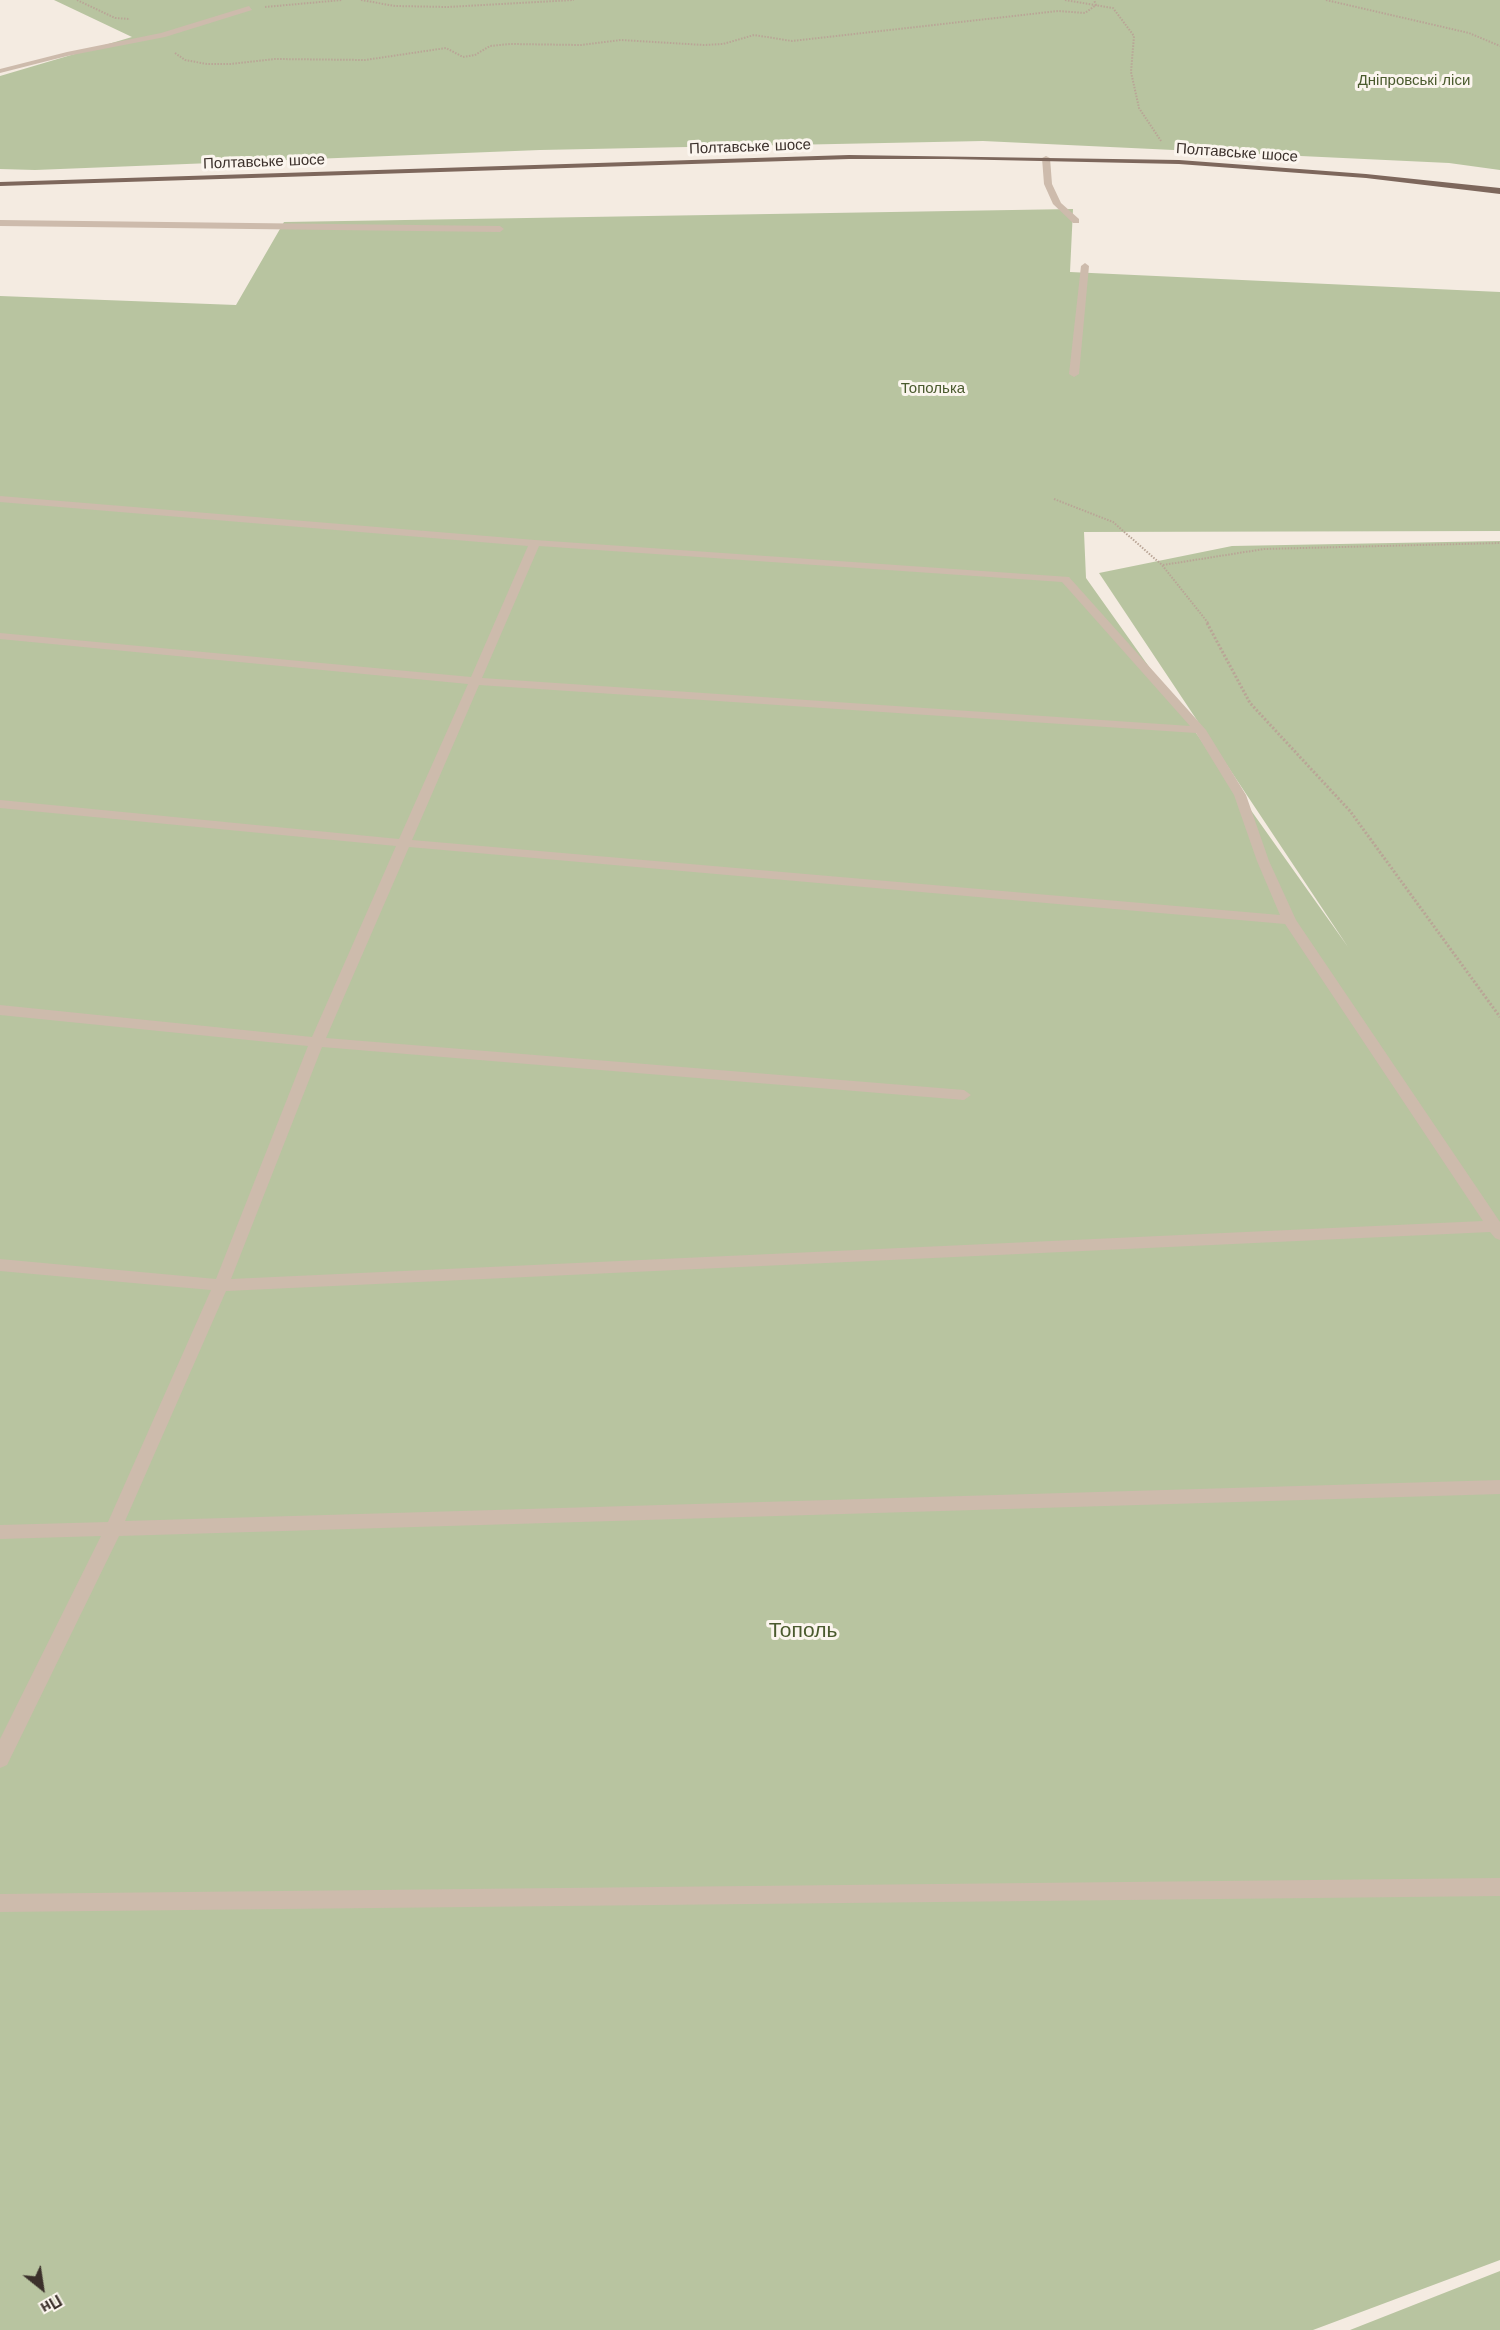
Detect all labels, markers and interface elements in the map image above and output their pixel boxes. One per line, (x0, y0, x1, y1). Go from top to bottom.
park label: Дніпровські ліси (1358, 72, 1470, 90)
street label: Полтавське шосе (689, 136, 811, 158)
street label: Полтавське шосе (1175, 140, 1299, 166)
street label: Полтавське шосе (203, 151, 325, 173)
park label: Тополька (901, 380, 965, 398)
park label: Тополь (769, 1618, 837, 1644)
north arrow (12, 2258, 72, 2318)
text: Пн (37, 2290, 65, 2318)

